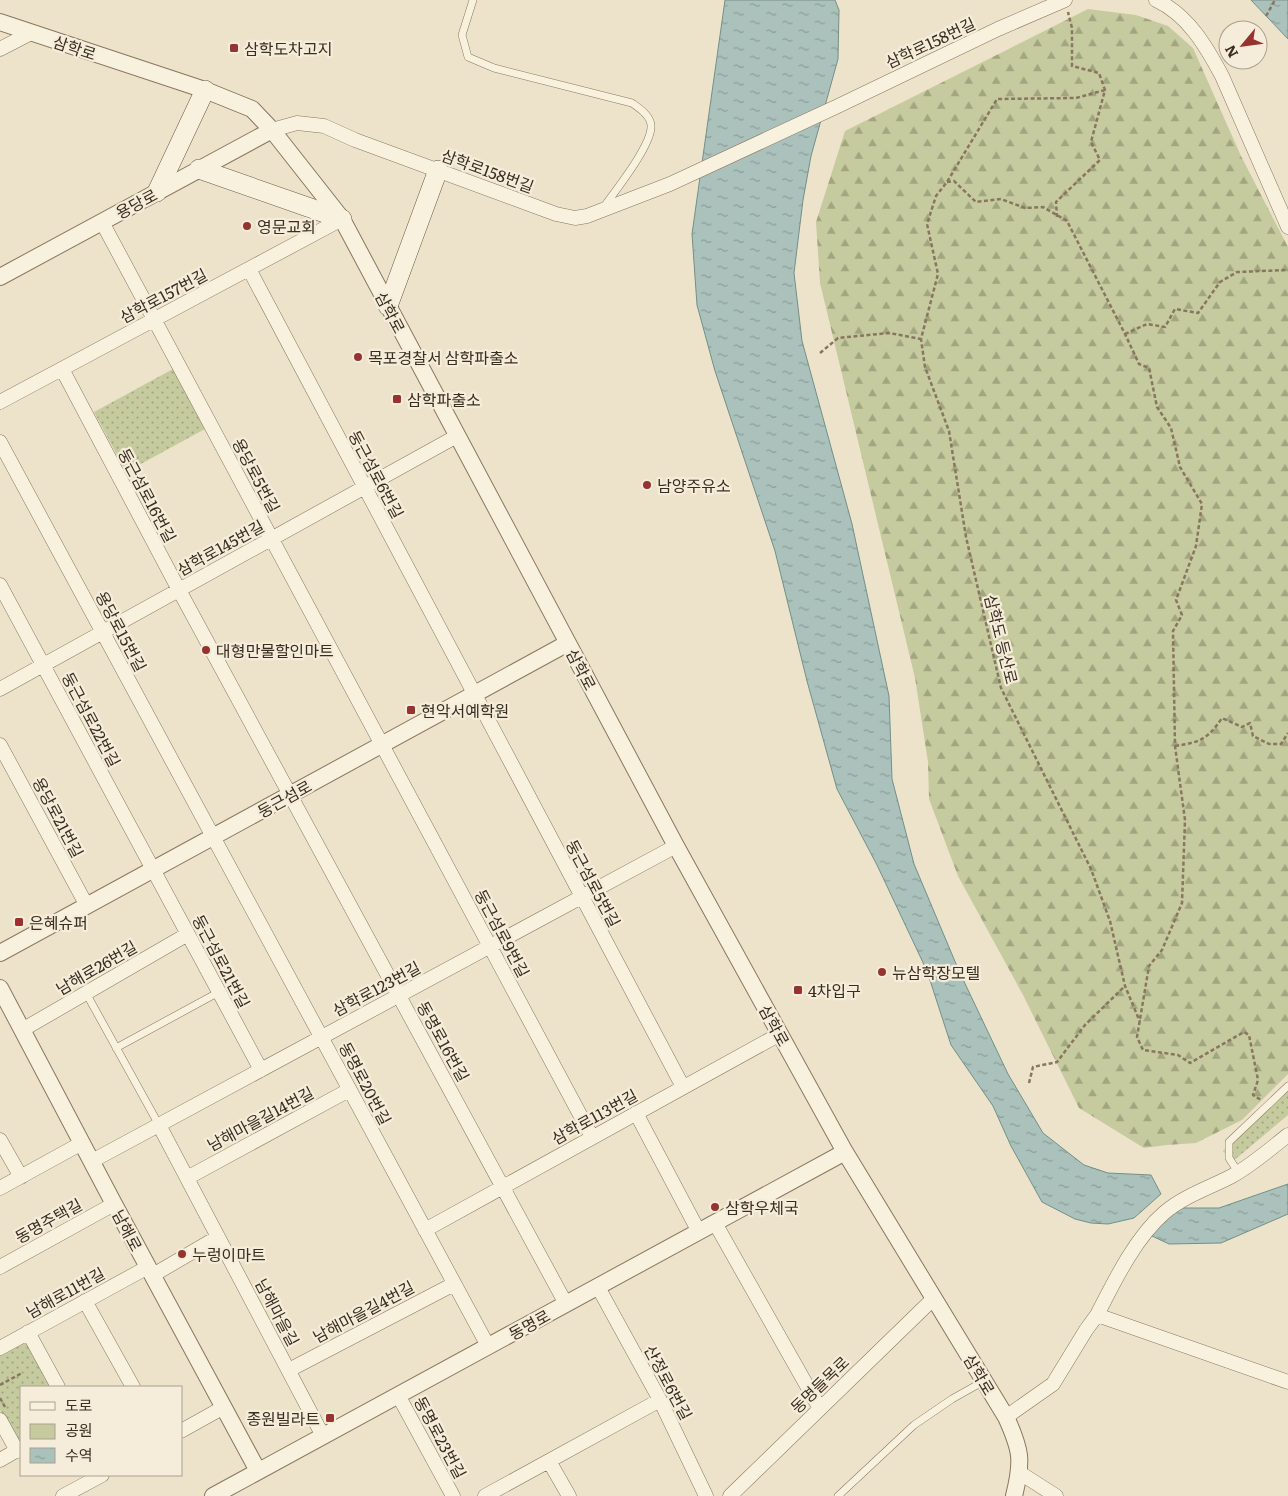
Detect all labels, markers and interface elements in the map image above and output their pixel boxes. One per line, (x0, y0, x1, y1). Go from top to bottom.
street label: 삼학로158번길 (881, 11, 979, 73)
north arrow (1218, 20, 1268, 70)
street label: 삼학로 (50, 29, 100, 65)
place label: 삼학도차고지 (244, 36, 332, 60)
marker: 삼학도차고지 (228, 42, 240, 54)
text: N (1219, 42, 1242, 62)
street label: 삼학로158번길 (438, 142, 538, 198)
street label: 용당로 (111, 182, 161, 224)
place label: 영문교회 (257, 214, 316, 238)
marker: 영문교회 (241, 220, 253, 232)
street label: 삼학로157번길 (115, 262, 211, 328)
street label: 삼학로 (370, 287, 412, 337)
place label: 목포경찰서 삼학파출소 (368, 345, 518, 369)
marker: 목포경찰서 삼학파출소 (352, 351, 364, 363)
place label: 삼학파출소 (407, 387, 481, 411)
marker: 삼학파출소 (391, 393, 403, 405)
street label: 둥근섬로6번길 (344, 426, 410, 522)
street label: 용당로5번길 (227, 433, 287, 517)
street label: 둥근섬로16번길 (113, 444, 183, 546)
place label: 남양주유소 (657, 473, 731, 497)
marker: 남양주유소 (641, 479, 653, 491)
street label: 삼학로145번길 (172, 513, 268, 581)
street label: 용당로15번길 (91, 586, 153, 676)
street label: 삼학도 등산로 (979, 592, 1025, 687)
place label: 대형만물할인마트 (216, 638, 334, 662)
marker: 대형만물할인마트 (200, 644, 212, 656)
street label: 삼학로 (561, 644, 603, 694)
street label: 둥근섬로22번길 (57, 667, 127, 771)
place label: 현악서예학원 (421, 698, 509, 722)
marker: 현악서예학원 (405, 704, 417, 716)
street label: 용당로21번길 (28, 772, 90, 862)
street label: 둥근섬로 (252, 773, 316, 823)
street label: 둥근섬로5번길 (561, 835, 627, 931)
street label: 둥근섬로9번길 (470, 885, 536, 981)
place label: 은혜슈퍼 (29, 910, 88, 934)
street label: 둥근섬로21번길 (187, 910, 257, 1012)
marker: 은혜슈퍼 (13, 916, 25, 928)
street label: 남해로26번길 (51, 934, 141, 1000)
street label: 삼학로123번길 (328, 955, 424, 1021)
place label: 뉴삼학장모텔 (892, 960, 980, 984)
marker: 뉴삼학장모텔 (876, 966, 888, 978)
place label: 4차입구 (808, 978, 861, 1002)
marker: 4차입구 (792, 984, 804, 996)
street label: 동명로16번길 (412, 996, 476, 1086)
street label: 삼학로 (754, 1000, 796, 1050)
street label: 동명로20번길 (334, 1037, 398, 1129)
street label: 남해마을길14번길 (202, 1080, 318, 1156)
street label: 삼학로113번길 (547, 1082, 641, 1150)
street label: 동명주택길 (10, 1192, 86, 1248)
place label: 삼학우체국 (725, 1195, 799, 1219)
marker: 삼학우체국 (709, 1201, 721, 1213)
street label: 남해로 (107, 1205, 149, 1255)
place label: 누렁이마트 (192, 1242, 266, 1266)
marker: 누렁이마트 (176, 1248, 188, 1260)
street label: 남해로11번길 (21, 1261, 109, 1323)
street label: 남해마을길 (250, 1274, 306, 1350)
street label: 남해마을길4번길 (308, 1274, 418, 1348)
street label: 동명로 (504, 1303, 554, 1345)
street label: 산정로6번길 (639, 1340, 699, 1424)
street label: 삼학로 (958, 1349, 1002, 1399)
street label: 동명들목로 (784, 1350, 854, 1418)
legend (20, 1386, 182, 1476)
street label: 동명로23번길 (409, 1391, 473, 1483)
text: 도로 (65, 1393, 93, 1416)
place label: 종원빌라트 (246, 1406, 320, 1430)
marker: 종원빌라트 (324, 1412, 336, 1424)
text: 공원 (65, 1418, 93, 1441)
text: 수역 (65, 1443, 93, 1466)

